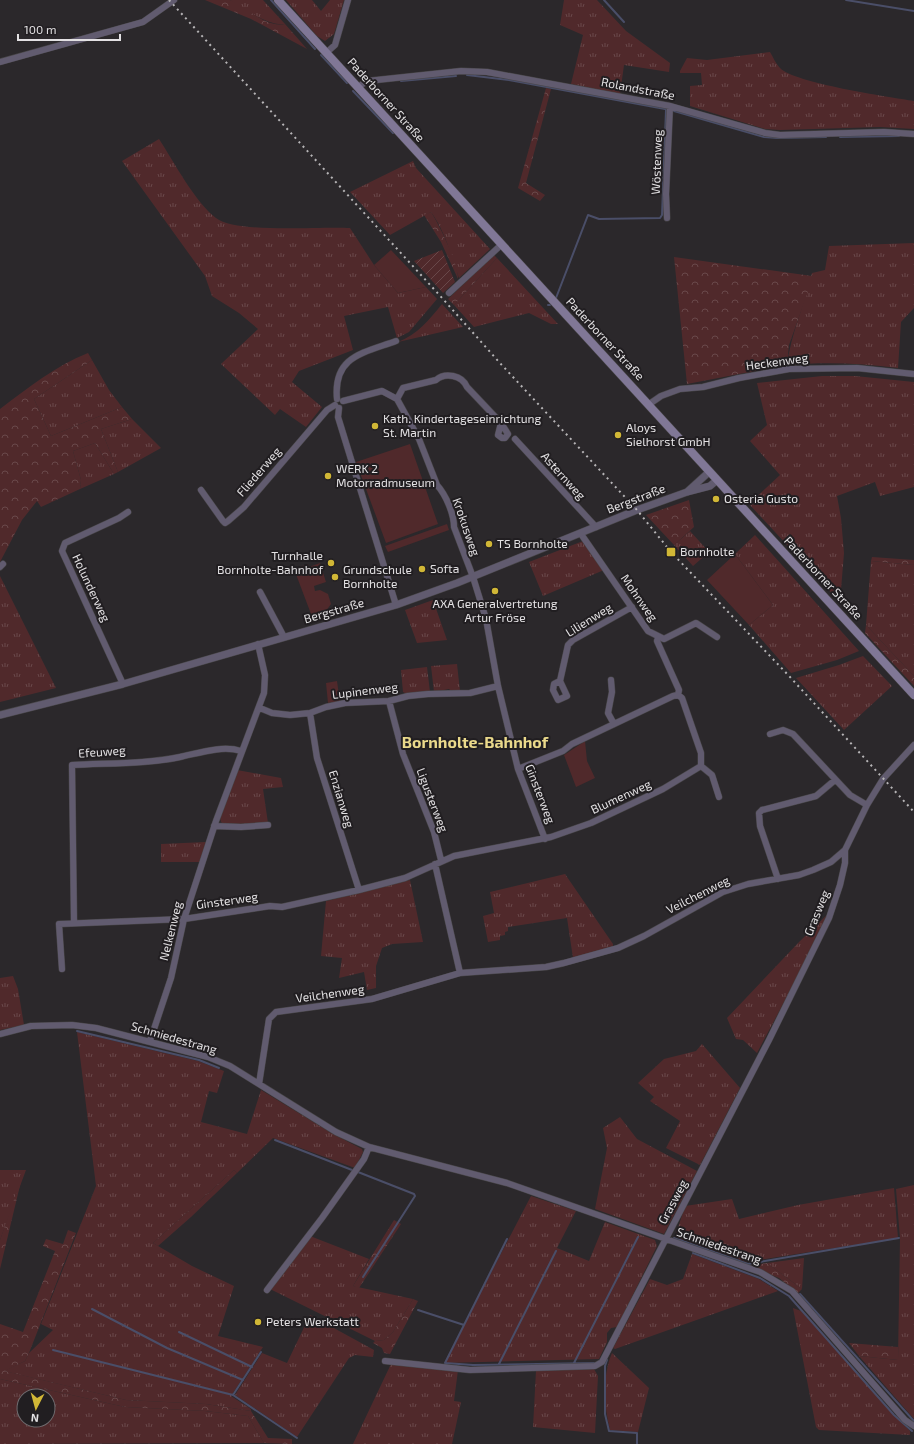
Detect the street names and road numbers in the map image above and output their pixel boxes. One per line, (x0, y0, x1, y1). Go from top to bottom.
street label: Paderborner Straße (345, 54, 428, 144)
street label: Rolandstraße (600, 74, 676, 102)
street label: Wöstenweg (648, 129, 664, 195)
street label: Paderborner Straße (564, 294, 648, 383)
street label: Heckenweg (745, 350, 809, 372)
street label: Fliederweg (233, 444, 284, 499)
street label: Asternweg (539, 449, 589, 502)
street label: Bergstraße (604, 480, 667, 516)
street label: Krokusweg (450, 496, 484, 558)
street label: Paderborner Straße (782, 533, 866, 622)
street label: Holunderweg (70, 551, 114, 624)
street label: Mohnweg (619, 571, 661, 624)
street label: Bergstraße (302, 595, 365, 625)
street label: Lilienweg (563, 599, 615, 639)
street label: Lupinenweg (331, 679, 399, 701)
street label: Efeuweg (78, 742, 126, 760)
street label: Ginsterweg (523, 762, 559, 826)
street label: Ligusterweg (414, 766, 452, 834)
street label: Enzianweg (327, 768, 357, 829)
street label: Blumenweg (588, 776, 653, 816)
street label: Veilchenweg (664, 872, 732, 916)
street label: Grasweg (801, 887, 832, 938)
street label: Ginsterweg (195, 889, 259, 911)
street label: Nelkenweg (156, 899, 184, 962)
street label: Veilchenweg (295, 981, 365, 1005)
street label: Schmiedestrang (130, 1018, 219, 1056)
street label: Grasweg (655, 1177, 690, 1226)
street label: Schmiedestrang (675, 1224, 764, 1266)

